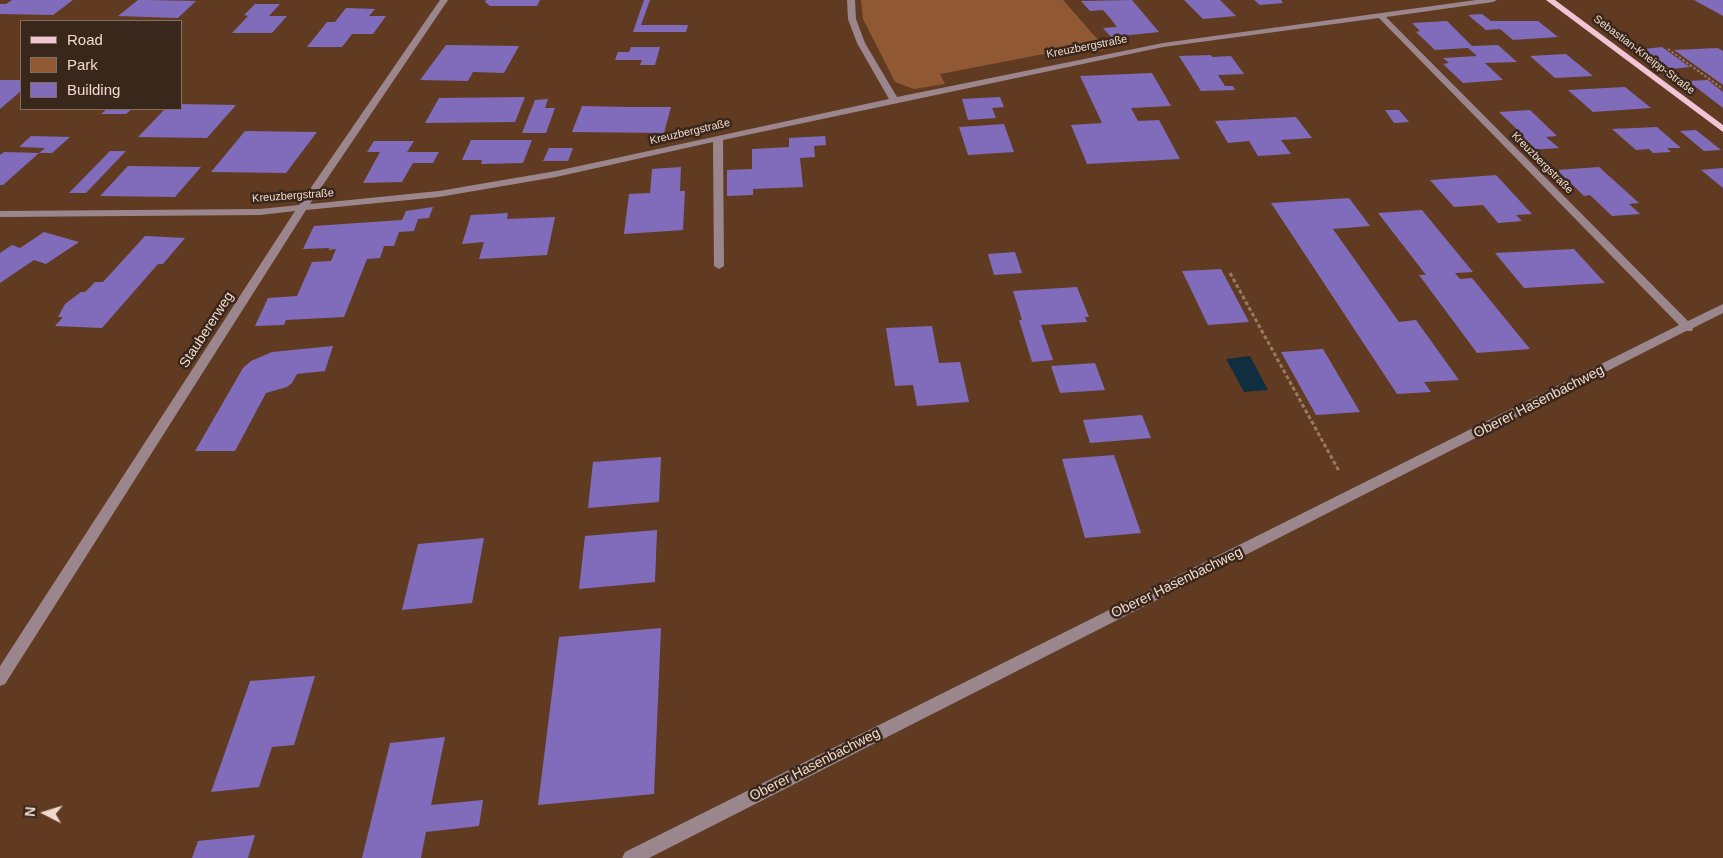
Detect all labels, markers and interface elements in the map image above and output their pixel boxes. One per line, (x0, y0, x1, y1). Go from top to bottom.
street label: Sebastian-Kneipp-Straße (1591, 13, 1697, 97)
legend (20, 20, 182, 110)
text: Road (67, 31, 103, 48)
street label: Kreuzbergstraße (1046, 33, 1128, 61)
text: Park (67, 56, 98, 73)
text: Building (67, 81, 120, 98)
street label: Kreuzbergstraße (649, 116, 731, 148)
street label: Kreuzbergstraße (1508, 129, 1576, 197)
street label: Kreuzbergstraße (252, 187, 334, 205)
street label: Staubererweg (176, 289, 238, 371)
street label: Oberer Hasenbachweg (1471, 362, 1607, 442)
street label: Oberer Hasenbachweg (1109, 544, 1245, 622)
street label: Oberer Hasenbachweg (747, 725, 883, 805)
north arrow (20, 788, 70, 838)
text: N (22, 806, 38, 817)

